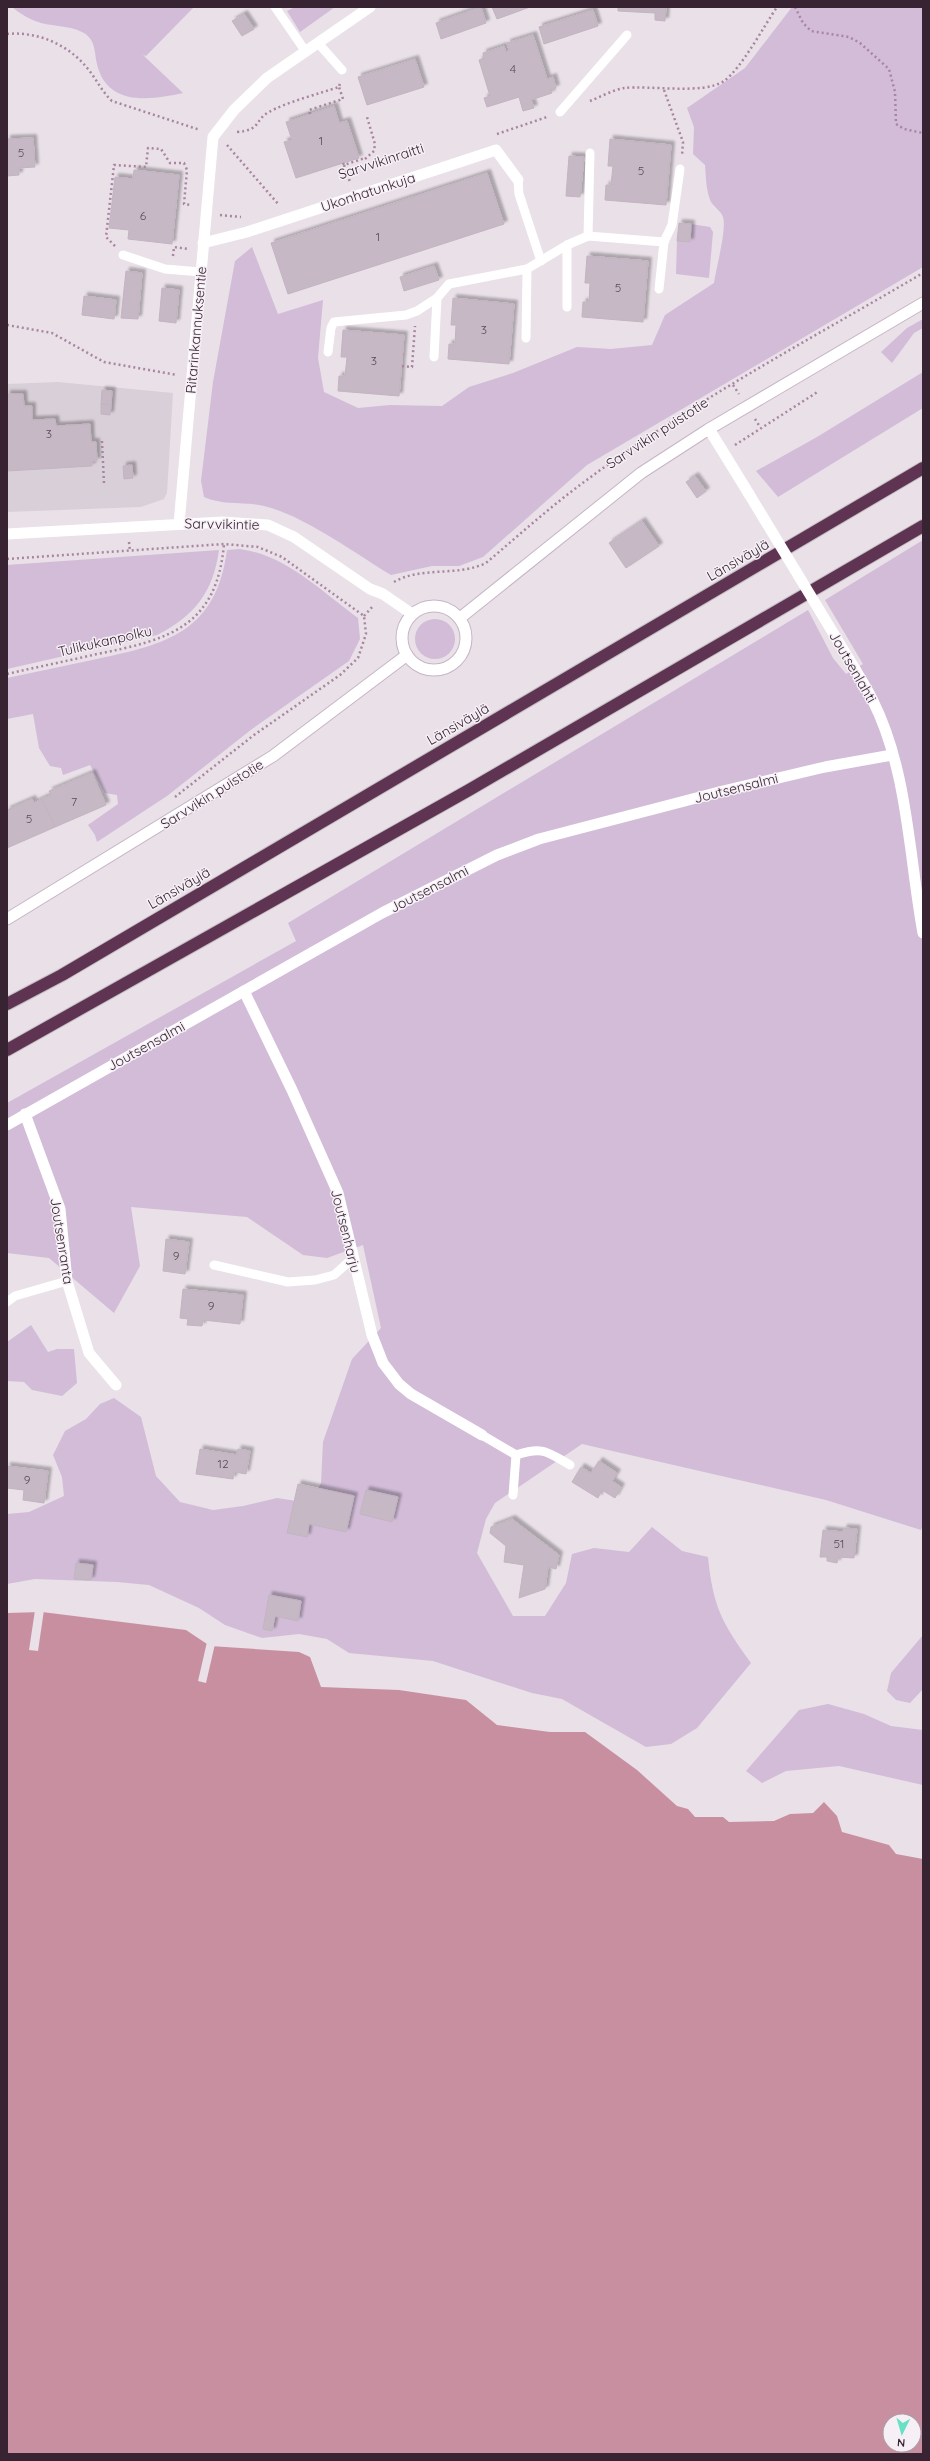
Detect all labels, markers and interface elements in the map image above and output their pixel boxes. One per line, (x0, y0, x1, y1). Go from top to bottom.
house number: 4 (510, 61, 516, 76)
house number: 1 (319, 133, 323, 148)
street label: Sarvvikinraitti (336, 139, 426, 183)
house number: 5 (18, 145, 24, 160)
house number: 5 (638, 163, 644, 178)
street label: Ukonhatunkuja (318, 168, 418, 216)
house number: 6 (140, 208, 147, 223)
house number: 1 (376, 229, 380, 244)
street label: Ritarinkannuksentie (181, 265, 211, 394)
house number: 5 (615, 280, 621, 295)
house number: 3 (481, 322, 487, 337)
house number: 3 (371, 353, 377, 368)
street label: Sarvvikin puistotie (603, 393, 712, 473)
house number: 3 (46, 426, 52, 441)
street label: Sarvvikintie (184, 514, 260, 534)
street label: Länsiväylä (704, 535, 772, 585)
street label: Tulikukanpolku (56, 621, 154, 661)
street label: Joutsenlahti (825, 628, 881, 706)
street label: Länsiväylä (424, 699, 492, 749)
street label: Sarvvikin puistotie (157, 755, 267, 833)
street label: Joutsensalmi (692, 769, 780, 807)
house number: 7 (71, 794, 77, 809)
house number: 5 (26, 811, 32, 826)
street label: Joutsensalmi (387, 861, 471, 917)
street label: Länsiväylä (145, 863, 213, 913)
street label: Joutsensalmi (104, 1017, 188, 1075)
street label: Joutsenharju (327, 1187, 365, 1275)
street label: Joutsenranta (46, 1197, 78, 1285)
house number: 9 (173, 1248, 180, 1263)
house number: 9 (208, 1298, 215, 1313)
house number: 12 (217, 1456, 229, 1471)
house number: 9 (24, 1472, 31, 1487)
house number: 51 (834, 1536, 844, 1551)
north arrow (882, 2413, 922, 2453)
text: N (896, 2436, 906, 2450)

